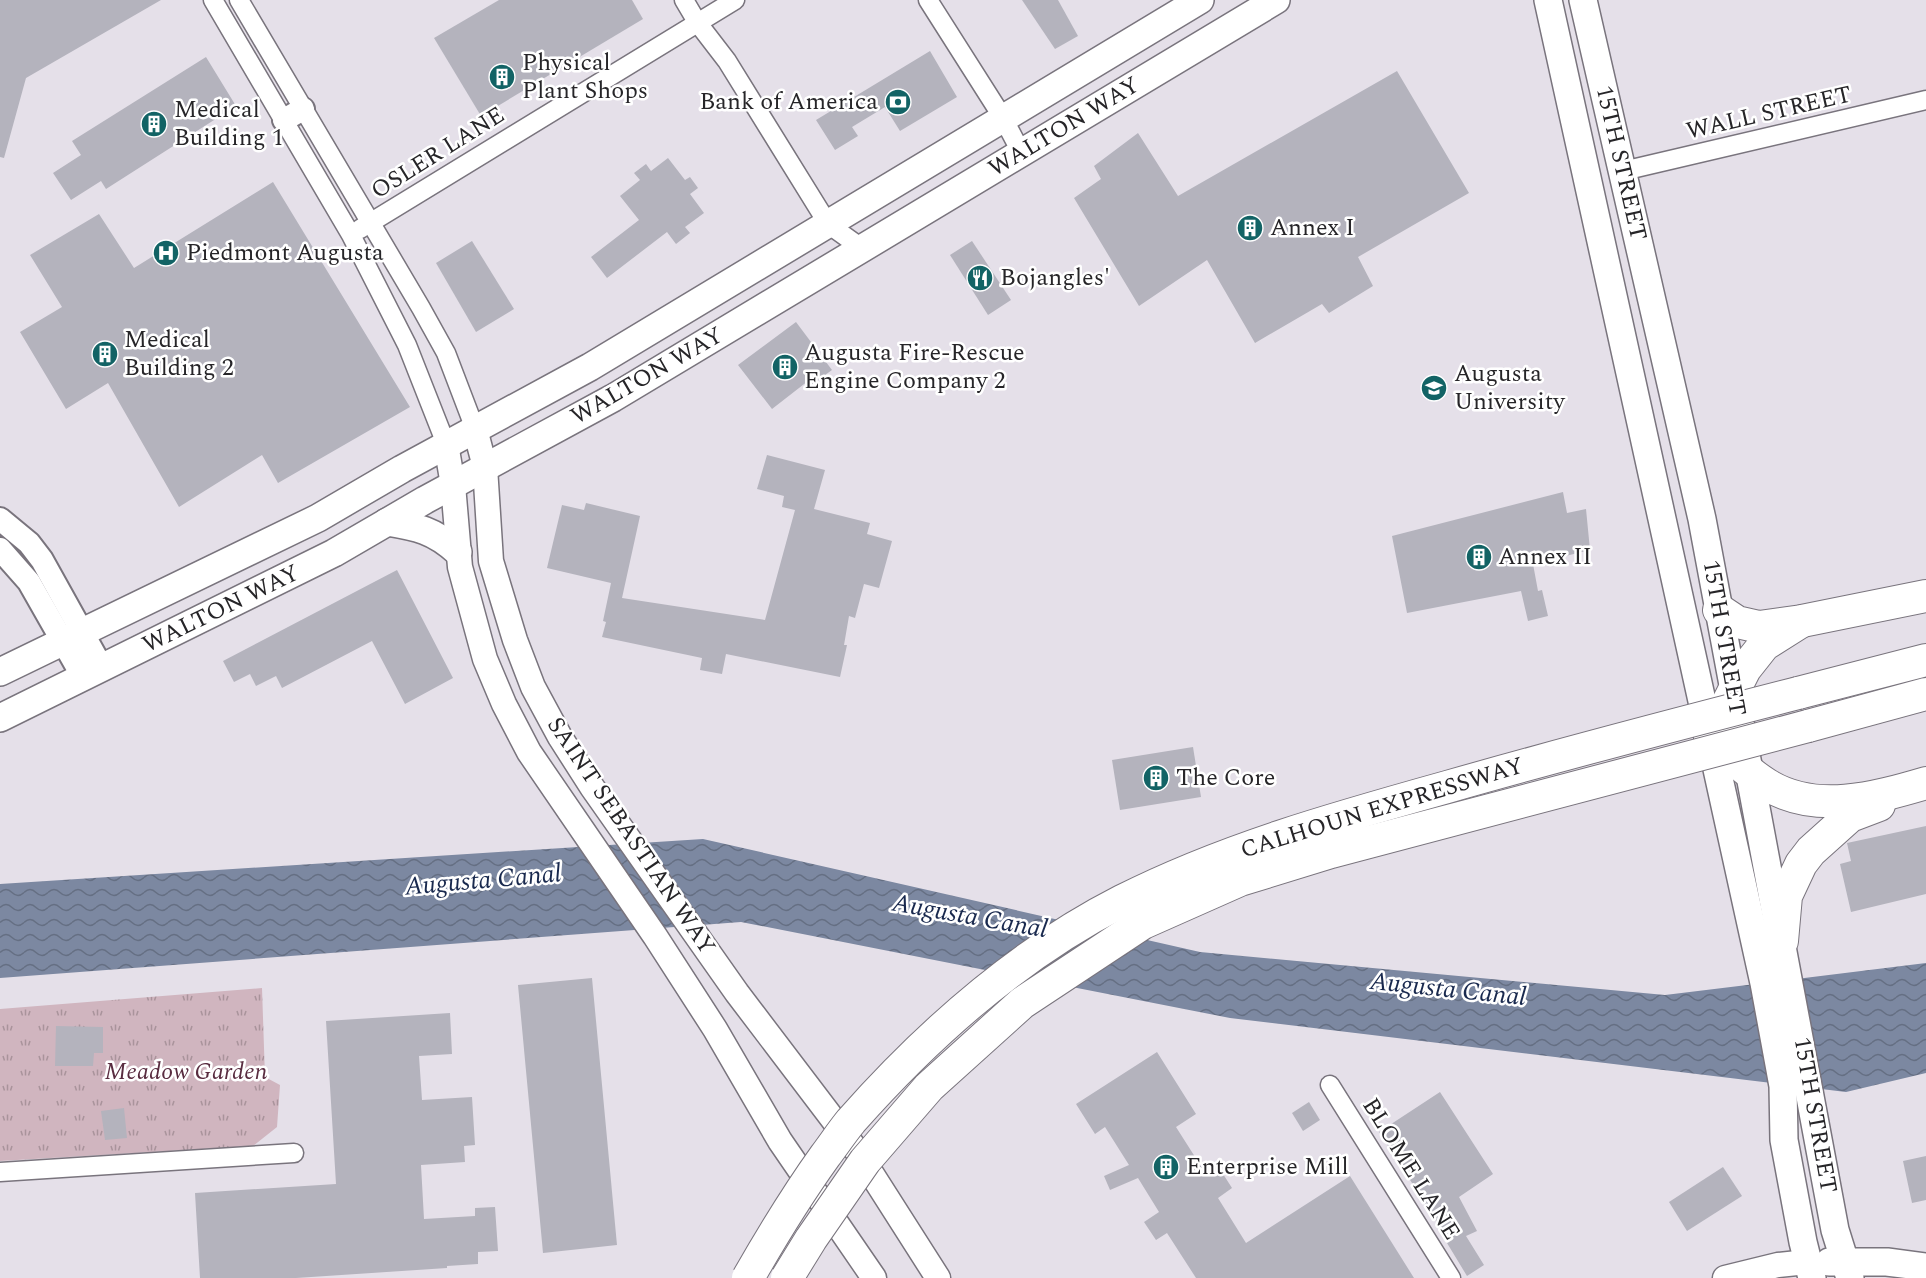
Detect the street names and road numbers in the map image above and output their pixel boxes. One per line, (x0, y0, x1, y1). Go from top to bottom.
street label: WALTON WAY (981, 67, 1147, 187)
street label: WALL STREET (1683, 76, 1855, 150)
street label: 15TH STREET (1586, 82, 1656, 244)
street label: OSLER LANE (364, 98, 512, 208)
street label: WALTON WAY (564, 318, 730, 434)
street label: WALTON WAY (136, 555, 306, 663)
street label: 15TH STREET (1693, 557, 1755, 719)
street label: SAINT SEBASTIAN WAY (538, 710, 724, 962)
street label: CALHOUN EXPRESSWAY (1236, 748, 1528, 868)
street label: 15TH STREET (1784, 1034, 1846, 1196)
street label: BLOME LANE (1353, 1091, 1469, 1247)

